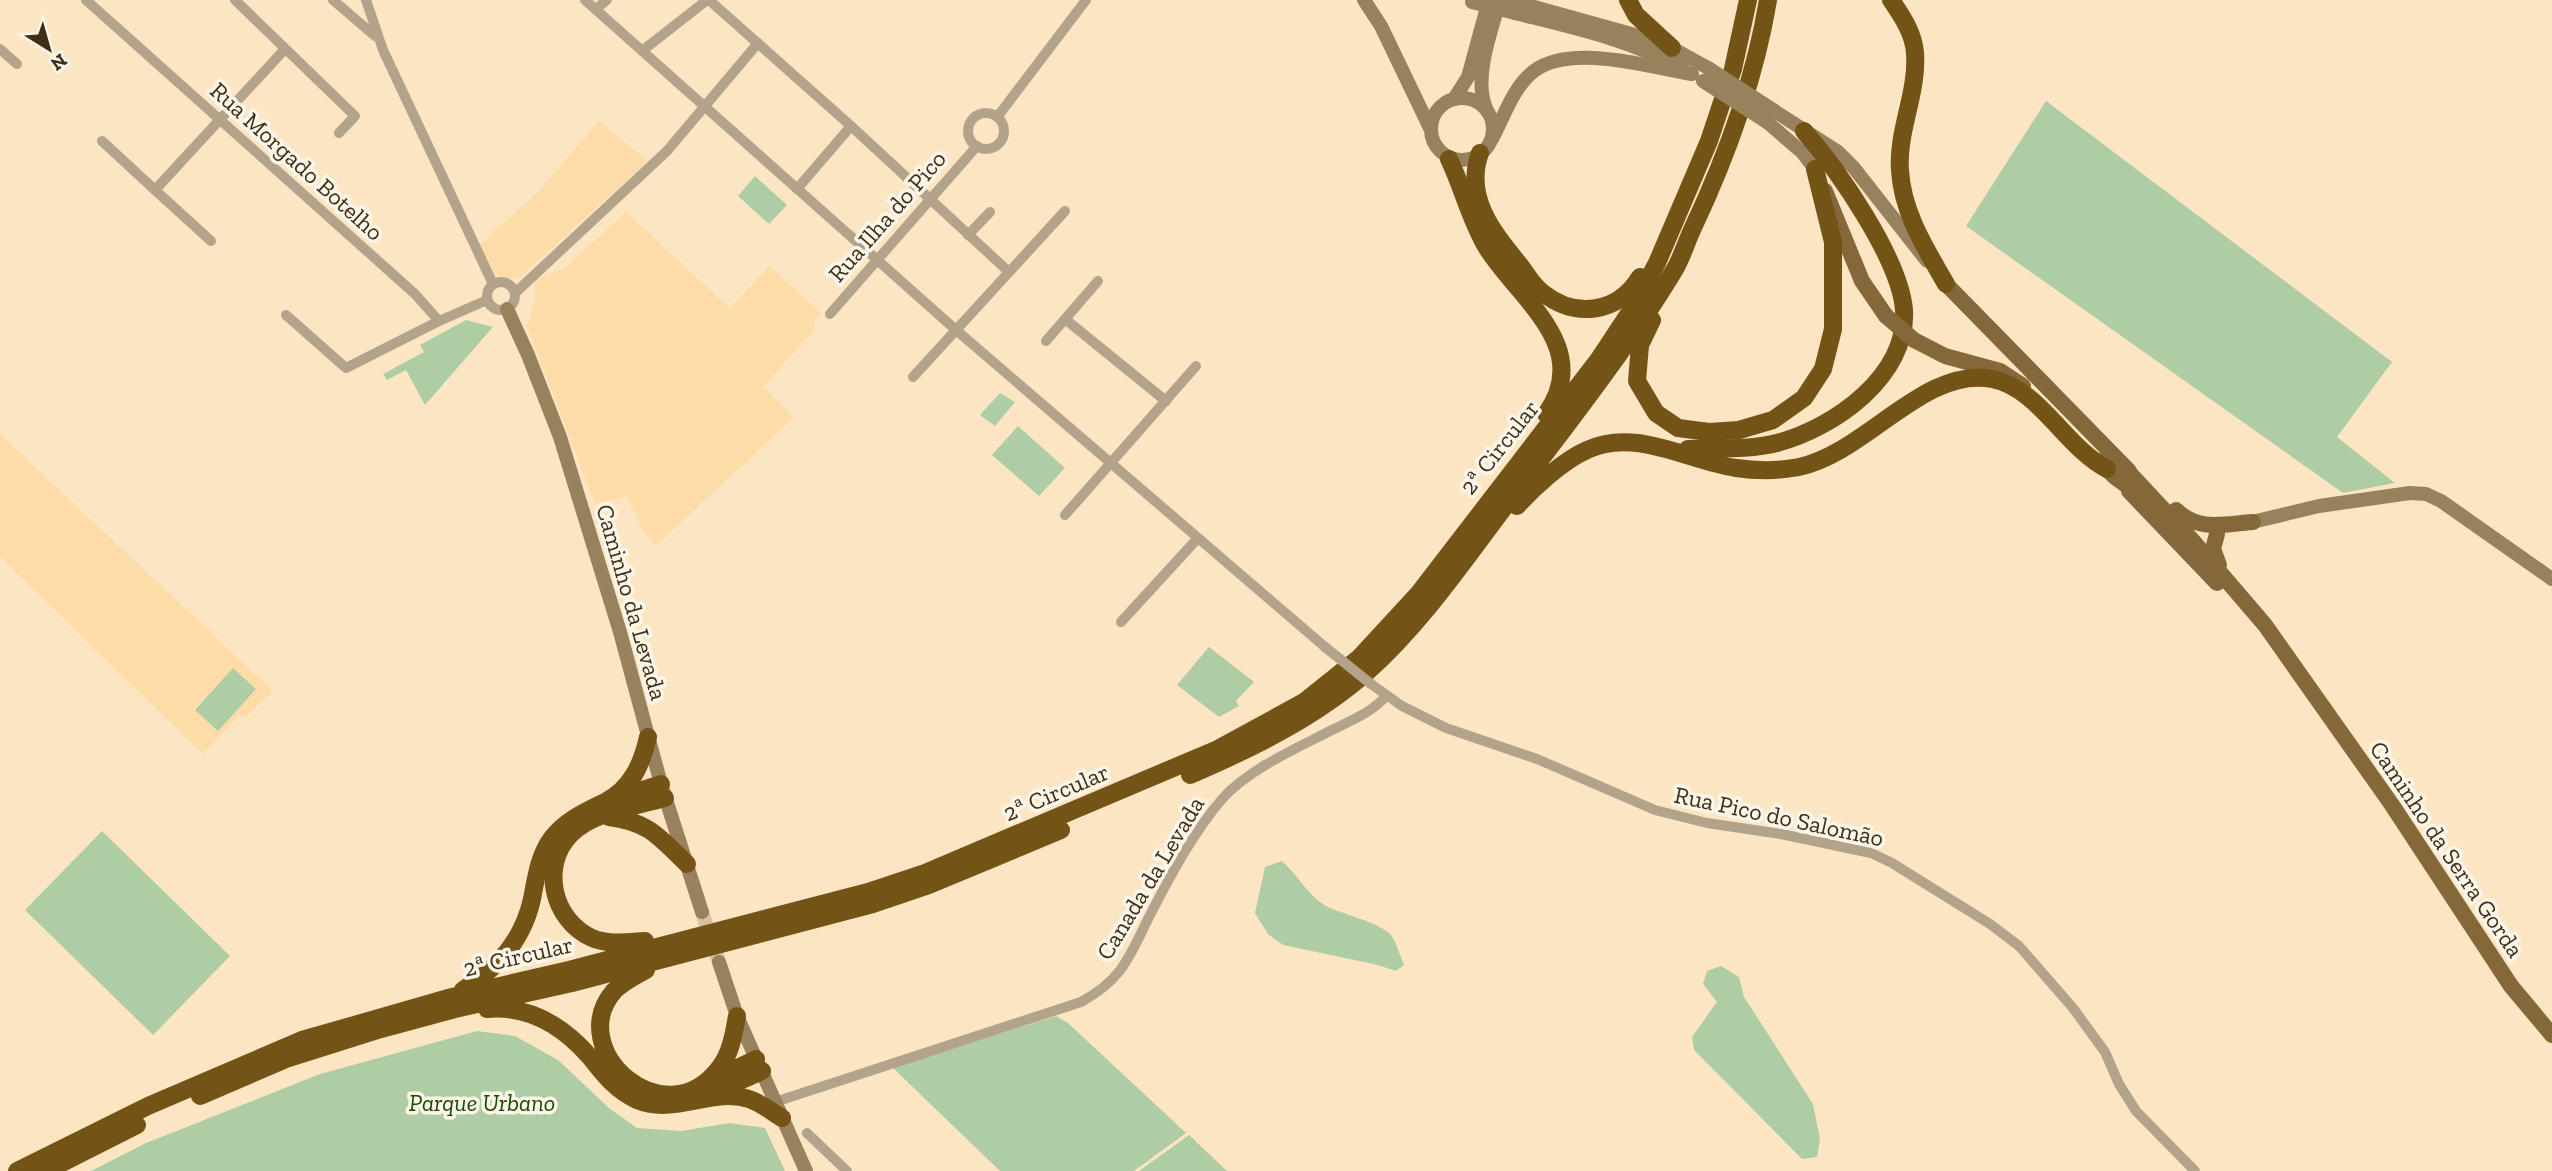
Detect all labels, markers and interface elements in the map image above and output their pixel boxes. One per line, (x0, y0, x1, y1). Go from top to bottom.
north arrow (14, 14, 84, 84)
text: N (46, 49, 72, 76)
street label: Rua Morgado Botelho (204, 76, 390, 246)
street label: Rua Ilha do Pico (822, 144, 952, 288)
street label: 2ª Circular (1453, 394, 1545, 500)
street label: Caminho da Levada (590, 501, 674, 704)
street label: Caminho da Serra Gorda (2364, 735, 2530, 963)
street label: 2ª Circular (999, 757, 1113, 827)
street label: Rua Pico do Salomão (1672, 780, 1886, 852)
street label: Canada da Levada (1090, 791, 1210, 965)
street label: 2ª Circular (460, 929, 576, 983)
park label: Parque Urbano (409, 1088, 555, 1117)

